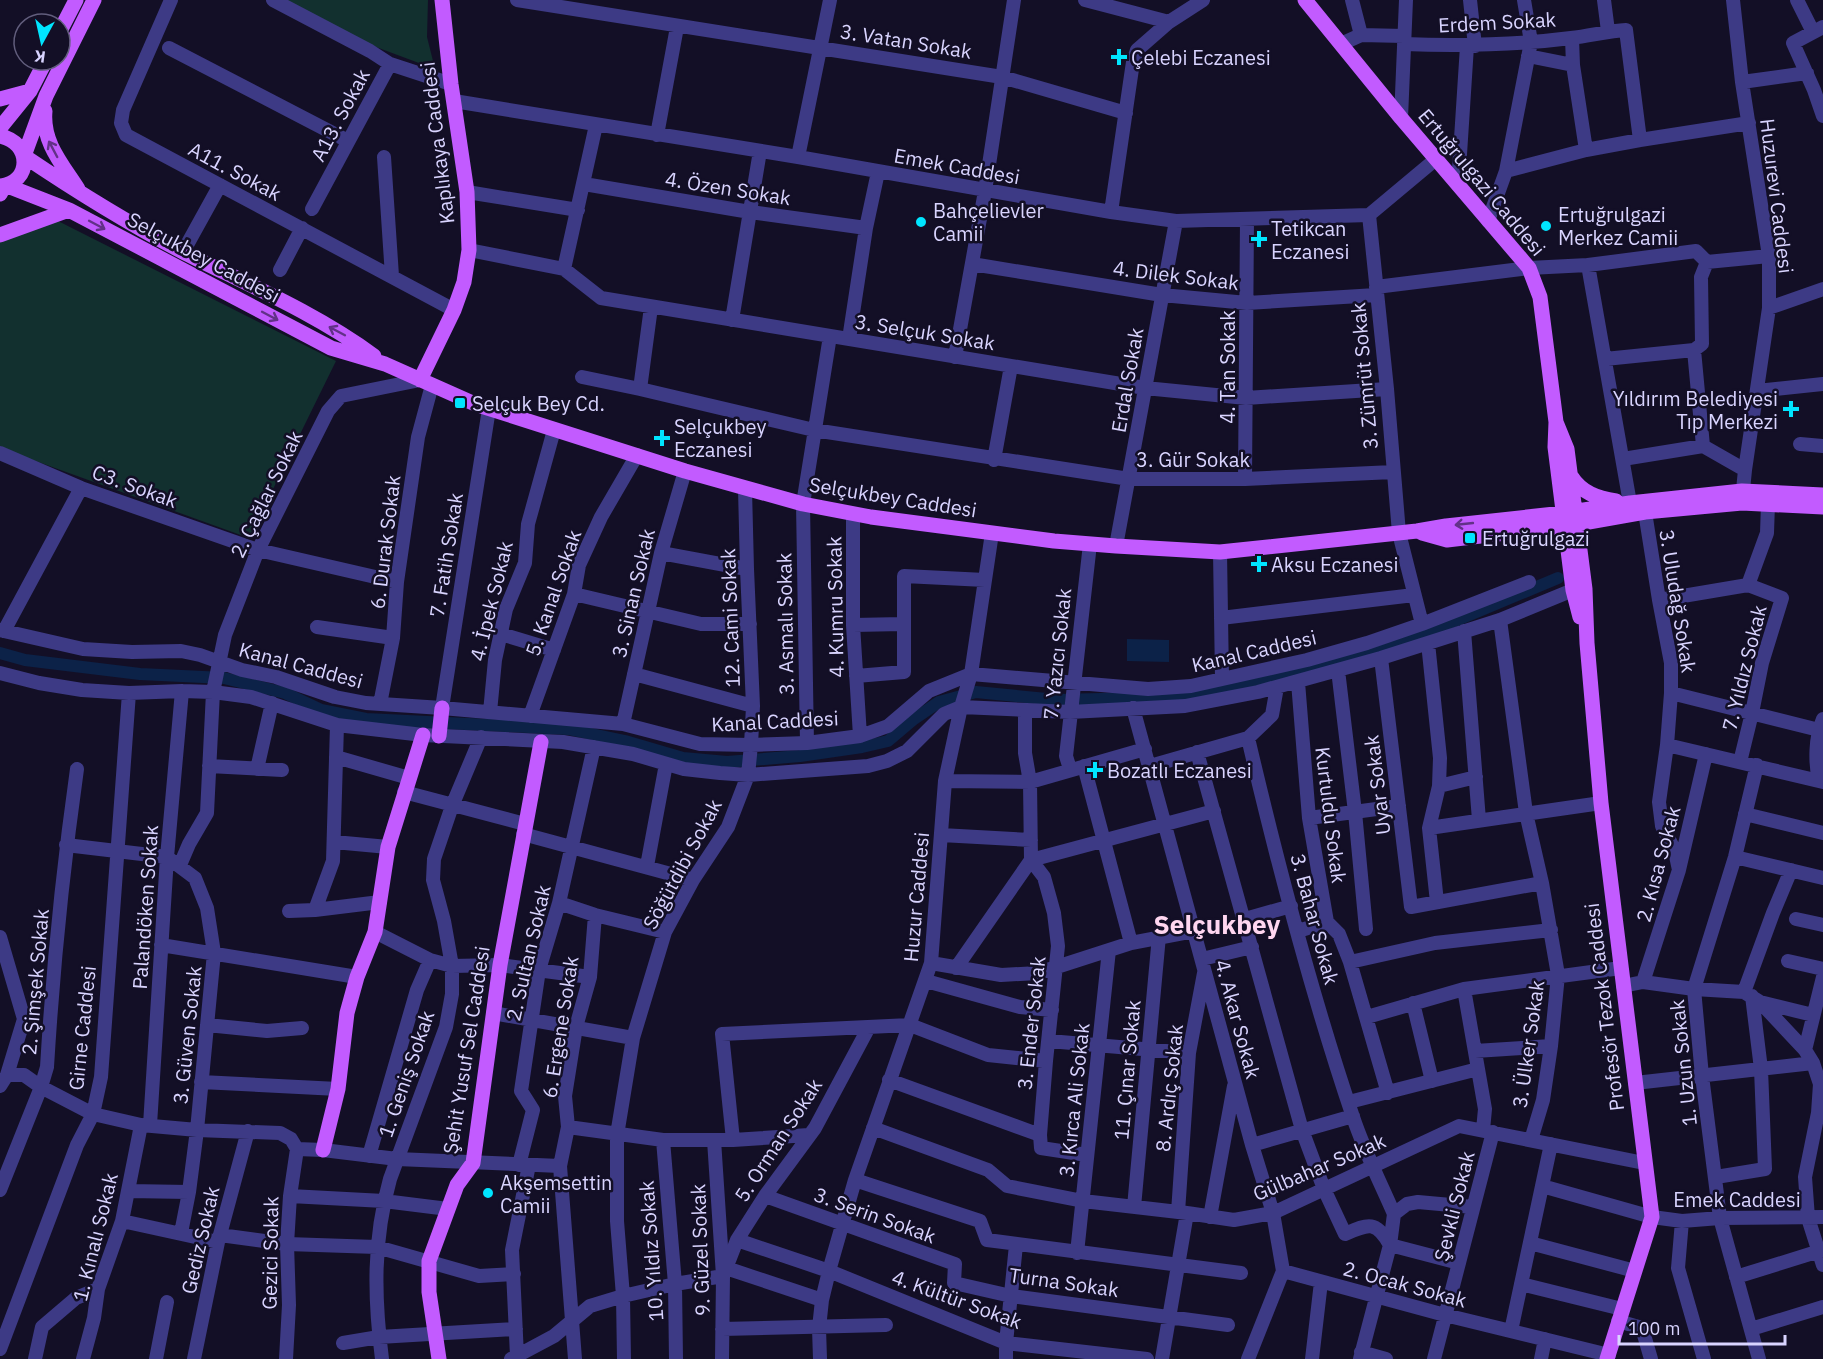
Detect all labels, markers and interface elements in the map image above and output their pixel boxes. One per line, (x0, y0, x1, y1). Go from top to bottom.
street label: Erdem Sokak (1437, 5, 1557, 39)
north arrow (12, 12, 72, 72)
street label: 3. Vatan Sokak (838, 17, 974, 65)
place label: Çelebi Eczanesi (1131, 44, 1271, 71)
text: K (33, 46, 47, 68)
marker: Çelebi Eczanesi (1112, 50, 1126, 64)
street label: Kaplıkaya Caddesi (414, 60, 460, 226)
street label: A13. Sokak (304, 63, 376, 166)
street label: Ertuğrulgazi Caddesi (1412, 103, 1552, 261)
street label: Huzurevi Caddesi (1754, 117, 1800, 275)
street label: A11. Sokak (184, 135, 287, 207)
one-way arrow (47, 141, 59, 158)
street label: Emek Caddesi (892, 142, 1022, 190)
street label: 4. Özen Sokak (663, 165, 793, 211)
place label: Bahçelievler Camii (933, 197, 1044, 247)
place label: Ertuğrulgazi Merkez Camii (1558, 201, 1678, 251)
street label: Selçukbey Caddesi (123, 205, 285, 309)
marker: Bahçelievler Camii (914, 215, 928, 229)
place label: Tetikcan Eczanesi (1271, 215, 1350, 265)
one-way arrow (88, 219, 105, 231)
marker: Ertuğrulgazi Merkez Camii (1539, 219, 1553, 233)
marker: Tetikcan Eczanesi (1252, 232, 1266, 246)
street label: 4. Dilek Sokak (1111, 254, 1241, 296)
street label: 3. Zümrüt Sokak (1344, 301, 1384, 451)
street label: 3. Selçuk Sokak (853, 308, 997, 356)
one-way arrow (261, 310, 279, 322)
street label: 4. Tan Sokak (1214, 310, 1241, 424)
one-way arrow (328, 324, 346, 336)
street label: Erdal Sokak (1105, 325, 1150, 434)
place label: Yıldırım Belediyesi Tıp Merkezi (1613, 385, 1778, 435)
place label: Selçuk Bey Cd. (472, 390, 605, 417)
marker: Selçuk Bey Cd. (453, 396, 467, 410)
marker: Yıldırım Belediyesi Tıp Merkezi (1782, 400, 1800, 418)
place label: Selçukbey Eczanesi (674, 413, 766, 463)
street label: 2. Çağlar Sokak (223, 425, 309, 562)
marker: Selçukbey Eczanesi (655, 431, 669, 445)
street label: 3. Gür Sokak (1136, 446, 1250, 473)
street label: C3. Sokak (89, 458, 182, 514)
street label: Selçukbey Caddesi (807, 470, 979, 524)
street label: 6. Durak Sokak (363, 473, 407, 610)
street label: 7. Fatih Sokak (423, 490, 469, 619)
one-way arrow (1455, 519, 1475, 530)
place label: Ertuğrulgazi (1482, 525, 1590, 552)
street label: 5. Kanal Sokak (519, 526, 587, 660)
street label: 3. Sinan Sokak (605, 526, 661, 660)
street label: 3. Uludağ Sokak (1653, 527, 1703, 675)
marker: Ertuğrulgazi (1463, 531, 1477, 545)
street label: 4. Kumru Sokak (820, 536, 850, 678)
street label: 4. İpek Sokak (463, 538, 519, 664)
street label: 12. Cami Sokak (714, 548, 746, 688)
place label: Aksu Eczanesi (1271, 551, 1399, 578)
street label: 3. Asmalı Sokak (770, 552, 800, 695)
marker: Aksu Eczanesi (1252, 557, 1266, 571)
street label: 7. Yazıcı Sokak (1037, 586, 1077, 721)
street label: 7. Yıldız Sokak (1715, 602, 1773, 734)
street label: Kanal Caddesi (1189, 624, 1319, 678)
street label: Kanal Caddesi (236, 635, 366, 695)
street label: Kanal Caddesi (711, 704, 839, 738)
street label: Uyar Sokak (1357, 733, 1397, 837)
street label: Kurtuldu Sokak (1309, 745, 1353, 885)
place label: Bozatlı Eczanesi (1107, 757, 1252, 784)
marker: Bozatlı Eczanesi (1088, 763, 1102, 777)
street label: Söğütdibi Sokak (636, 794, 728, 934)
street label: 2. Kısa Sokak (1630, 802, 1687, 925)
street label: Palandöken Sokak (126, 823, 164, 990)
street label: Huzur Caddesi (897, 831, 935, 963)
street label: 3. Bahar Sokak (1285, 851, 1346, 988)
street label: 2. Sultan Sokak (499, 882, 557, 1024)
street label: Profesör Tezok Caddesi (1578, 902, 1630, 1112)
street label: 2. Şimşek Sokak (15, 907, 55, 1056)
district label: Selçukbey (1154, 907, 1281, 941)
street label: Şehit Yusuf Sel Caddesi (436, 944, 496, 1156)
street label: 6. Ergene Sokak (535, 953, 585, 1100)
street label: 3. Ender Sokak (1011, 954, 1051, 1091)
street label: 4. Akar Sokak (1209, 956, 1267, 1082)
street label: Girne Caddesi (62, 964, 102, 1092)
street label: 3. Güven Sokak (166, 964, 208, 1105)
street label: 3. Ülker Sokak (1506, 978, 1550, 1110)
street label: 1. Uzun Sokak (1663, 998, 1703, 1128)
street label: 11. Çınar Sokak (1107, 999, 1147, 1141)
street label: 1. Geniş Sokak (372, 1007, 440, 1141)
street label: 3. Kırca Ali Sokak (1052, 1021, 1096, 1178)
street label: 8. Ardıç Sokak (1149, 1022, 1189, 1153)
street label: 5. Orman Sokak (728, 1073, 828, 1207)
street label: Gülbahar Sokak (1249, 1127, 1390, 1207)
street label: Şevkli Sokak (1427, 1148, 1481, 1264)
place label: Akşemsettin Camii (500, 1169, 612, 1219)
street label: 1. Kınalı Sokak (66, 1170, 124, 1304)
street label: 10. Yıldız Sokak (633, 1179, 669, 1322)
street label: 3. Serin Sokak (810, 1180, 940, 1250)
street label: Gediz Sokak (174, 1183, 226, 1297)
street label: 9. Güzel Sokak (684, 1183, 716, 1316)
marker: Akşemsettin Camii (481, 1186, 495, 1200)
street label: Emek Caddesi (1673, 1186, 1801, 1213)
street label: Gezici Sokak (256, 1196, 284, 1310)
street label: 2. Ocak Sokak (1340, 1255, 1470, 1314)
street label: Turna Sokak (1007, 1261, 1121, 1303)
street label: 4. Kültür Sokak (888, 1263, 1026, 1335)
scale bar (1619, 1308, 1786, 1346)
text: 100 m (1628, 1317, 1680, 1340)

